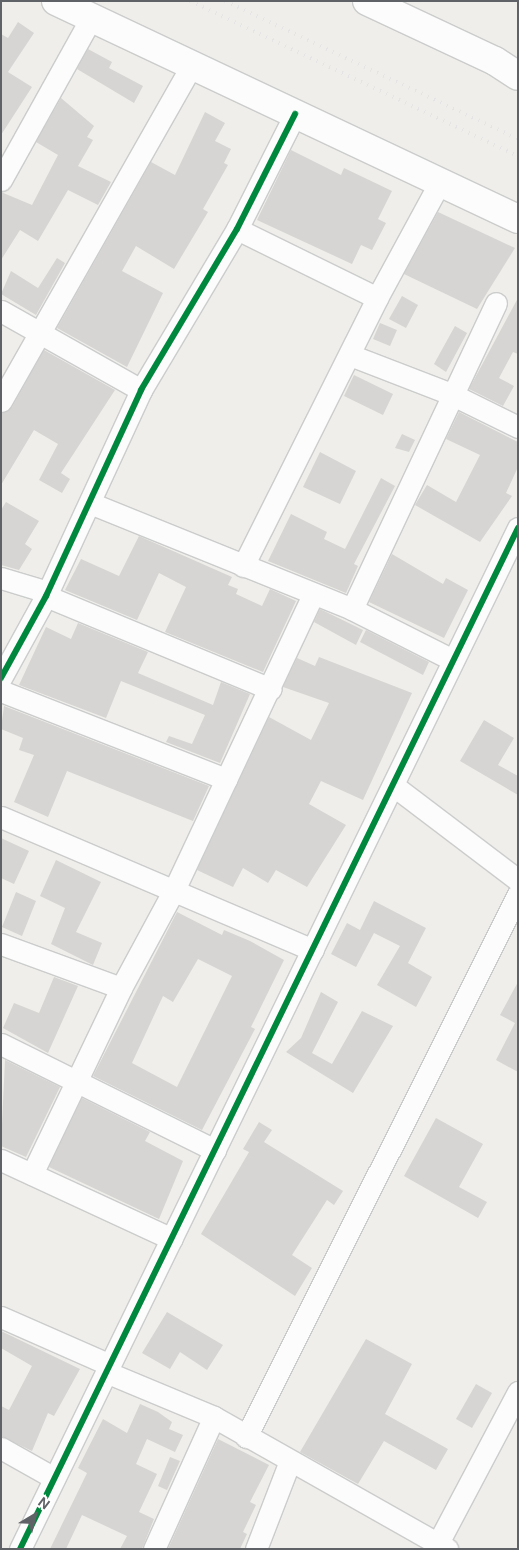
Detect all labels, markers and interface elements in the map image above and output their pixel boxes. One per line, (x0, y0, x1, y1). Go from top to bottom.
north arrow (10, 1490, 60, 1540)
text: N (35, 1493, 54, 1513)

